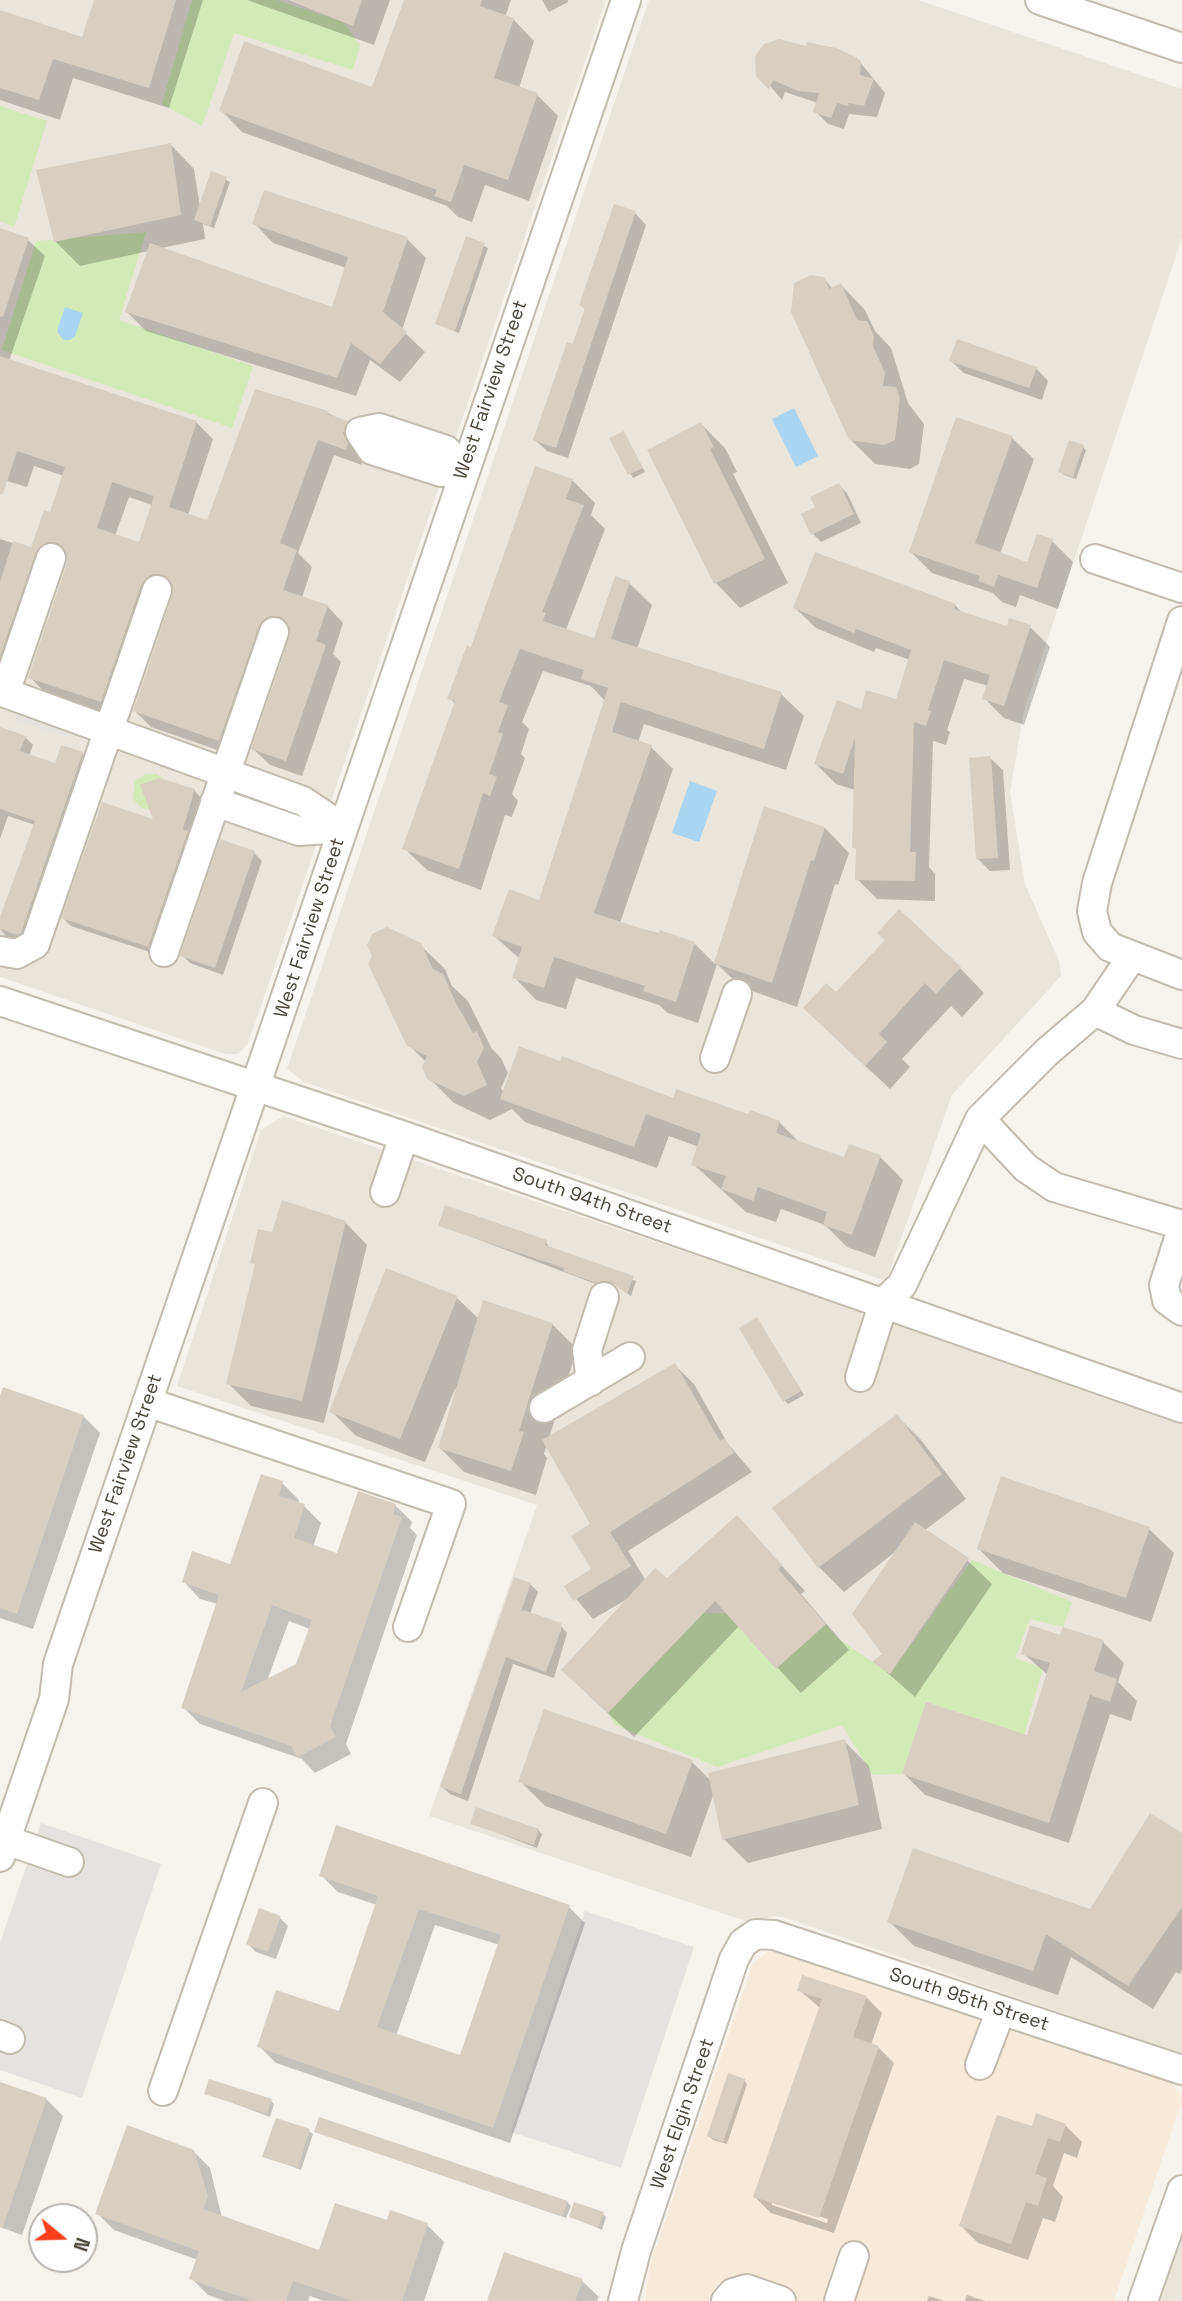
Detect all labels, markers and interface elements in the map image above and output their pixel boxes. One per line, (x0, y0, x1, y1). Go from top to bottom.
street label: West Fairview Street (450, 297, 532, 483)
street label: West Fairview Street (270, 835, 350, 1021)
street label: South 94th Street (509, 1163, 675, 1239)
street label: West Fairview Street (85, 1371, 167, 1557)
street label: South 95th Street (886, 1963, 1052, 2037)
street label: West Elgin Street (647, 2036, 719, 2192)
north arrow (28, 2203, 98, 2273)
text: N (68, 2234, 95, 2254)

